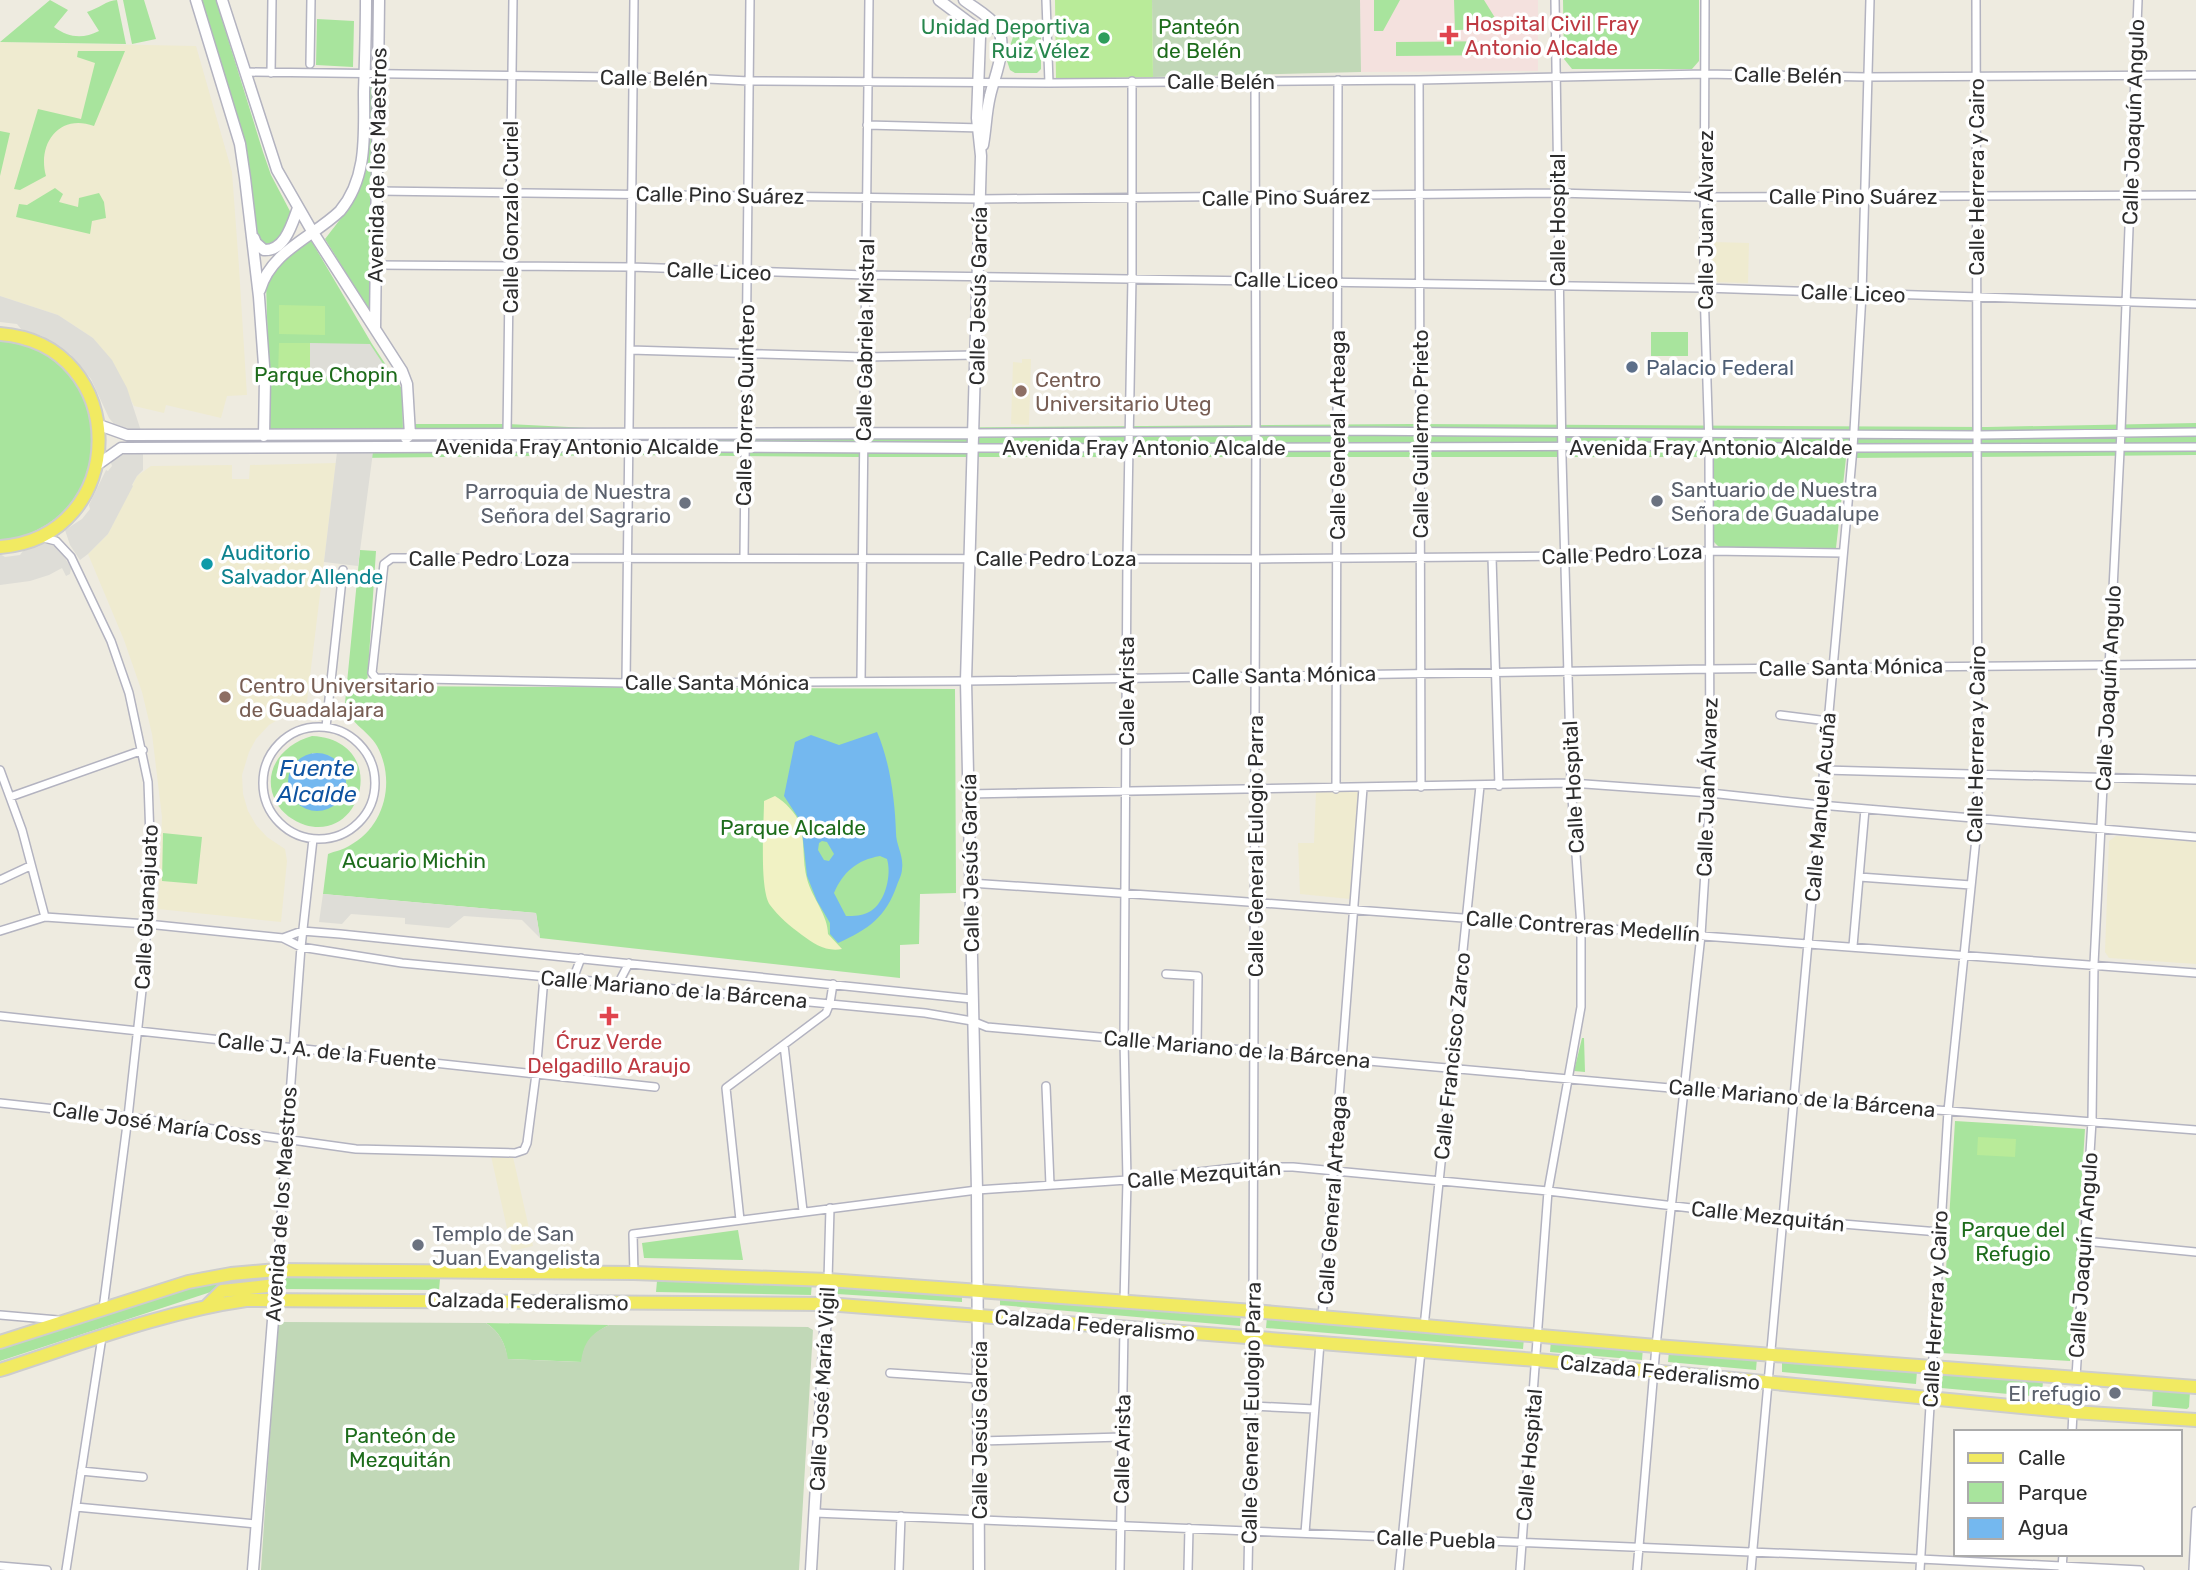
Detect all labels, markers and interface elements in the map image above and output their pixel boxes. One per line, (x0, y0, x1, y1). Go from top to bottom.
place label: Hospital Civil Fray Antonio Alcalde (1465, 11, 1640, 60)
place label: Unidad Deportiva Ruiz Vélez (921, 14, 1090, 63)
park label: Panteón de Belén (1157, 14, 1241, 63)
street label: Calle Joaquín Angulo (2117, 18, 2149, 226)
marker: Hospital Civil Fray Antonio Alcalde (1439, 25, 1459, 45)
marker: Unidad Deportiva Ruiz Vélez (1096, 30, 1112, 46)
street label: Avenida de los Maestros (362, 47, 392, 283)
street label: Calle Belén (1734, 62, 1842, 88)
street label: Calle Belén (600, 65, 708, 91)
street label: Calle Belén (1167, 69, 1275, 94)
street label: Calle Herrera y Cairo (1964, 78, 1989, 276)
street label: Calle Gonzalo Curiel (498, 121, 523, 313)
street label: Calle Juan Álvarez (1693, 130, 1718, 310)
street label: Calle Hospital (1545, 154, 1570, 286)
street label: Calle Pino Suárez (635, 181, 805, 209)
street label: Calle Pino Suárez (1201, 183, 1371, 211)
street label: Calle Pino Suárez (1769, 184, 1937, 209)
street label: Calle Jesús García (964, 206, 992, 386)
street label: Calle Gabriela Mistral (851, 238, 879, 442)
street label: Calle Liceo (666, 257, 772, 285)
street label: Calle Liceo (1233, 267, 1339, 293)
street label: Calle Liceo (1800, 279, 1906, 307)
street label: Calle Torres Quintero (731, 304, 759, 506)
street label: Calle Guillermo Prieto (1408, 329, 1433, 539)
street label: Calle General Arteaga (1325, 330, 1350, 540)
place label: Palacio Federal (1646, 355, 1794, 380)
marker: Palacio Federal (1624, 359, 1640, 375)
park label: Parque Chopin (254, 362, 398, 387)
place label: Centro Universitario Uteg (1035, 367, 1212, 416)
marker: Centro Universitario Uteg (1013, 383, 1029, 399)
street label: Avenida Fray Antonio Alcalde (435, 434, 719, 459)
street label: Avenida Fray Antonio Alcalde (1002, 435, 1286, 460)
street label: Avenida Fray Antonio Alcalde (1569, 435, 1853, 460)
place label: Santuario de Nuestra Señora de Guadalupe (1671, 477, 1879, 526)
place label: Parroquia de Nuestra Señora del Sagrario (465, 479, 671, 528)
marker: Santuario de Nuestra Señora de Guadalupe (1649, 493, 1665, 509)
marker: Parroquia de Nuestra Señora del Sagrario (677, 495, 693, 511)
street label: Calle Pedro Loza (1541, 539, 1703, 569)
place label: Auditorio Salvador Allende (221, 540, 383, 589)
street label: Calle Pedro Loza (408, 546, 570, 571)
street label: Calle Pedro Loza (975, 546, 1137, 571)
marker: Auditorio Salvador Allende (199, 556, 215, 572)
street label: Calle Joaquín Angulo (2090, 584, 2126, 792)
street label: Calle Arista (1114, 636, 1139, 746)
street label: Calle Herrera y Cairo (1962, 645, 1990, 843)
street label: Calle Santa Mónica (1758, 653, 1944, 681)
street label: Calle Santa Mónica (1191, 661, 1377, 689)
street label: Calle Santa Mónica (625, 670, 809, 695)
place label: Centro Universitario de Guadalajara (239, 673, 435, 722)
marker: Centro Universitario de Guadalajara (217, 689, 233, 705)
street label: Calle Juan Álvarez (1691, 697, 1723, 877)
street label: Calle Manuel Acuña (1799, 711, 1841, 903)
street label: Calle General Eulogio Parra (1243, 715, 1268, 977)
street label: Calle Hospital (1557, 720, 1589, 854)
water label: Fuente Alcalde (276, 754, 357, 808)
street label: Calle Jesús García (956, 773, 984, 953)
park label: Parque Alcalde (720, 815, 866, 840)
street label: Calle Guanajuato (129, 824, 163, 990)
park label: Acuario Michin (342, 848, 486, 873)
street label: Calle Contreras Medellín (1465, 905, 1701, 947)
street label: Calle Francisco Zarco (1429, 951, 1475, 1161)
street label: Calle Mariano de la Bárcena (539, 965, 809, 1013)
marker: Ćruz Verde Delgadillo Araujo (599, 1006, 619, 1026)
street label: Calle Mariano de la Bárcena (1102, 1025, 1372, 1073)
street label: Calle J. A. de la Fuente (216, 1027, 438, 1075)
place label: Ćruz Verde Delgadillo Araujo (527, 1029, 691, 1078)
street label: Calle Mariano de la Bárcena (1667, 1074, 1937, 1122)
street label: Avenida de los Maestros (260, 1086, 302, 1322)
street label: Calle General Arteaga (1312, 1094, 1352, 1306)
street label: Calle José María Coss (51, 1096, 263, 1150)
street label: Calle Joaquín Angulo (2063, 1151, 2103, 1359)
street label: Calle Mezquitán (1126, 1155, 1282, 1193)
street label: Calle Mezquitán (1690, 1195, 1846, 1237)
street label: Calle Herrera y Cairo (1917, 1210, 1953, 1408)
park label: Parque del Refugio (1961, 1217, 2065, 1266)
place label: Templo de San Juan Evangelista (432, 1221, 600, 1270)
marker: Templo de San Juan Evangelista (410, 1237, 426, 1253)
street label: Calle General Eulogio Parra (1236, 1282, 1266, 1544)
street label: Calle José María Vigil (804, 1286, 840, 1492)
street label: Calzada Federalismo (427, 1287, 629, 1315)
street label: Calzada Federalismo (994, 1304, 1196, 1346)
street label: Calle Jesús García (967, 1341, 992, 1519)
street label: Calzada Federalismo (1559, 1349, 1761, 1395)
place label: El refugio (2008, 1381, 2101, 1406)
marker: El refugio (2107, 1385, 2123, 1401)
street label: Calle Hospital (1511, 1388, 1547, 1522)
street label: Calle Arista (1109, 1394, 1135, 1504)
park label: Panteón de Mezquitán (344, 1423, 456, 1472)
legend (1954, 1430, 2182, 1556)
text: Calle (2018, 1445, 2066, 1470)
text: Parque (2018, 1480, 2088, 1505)
text: Agua (2018, 1515, 2069, 1540)
street label: Calle Puebla (1376, 1524, 1496, 1554)

